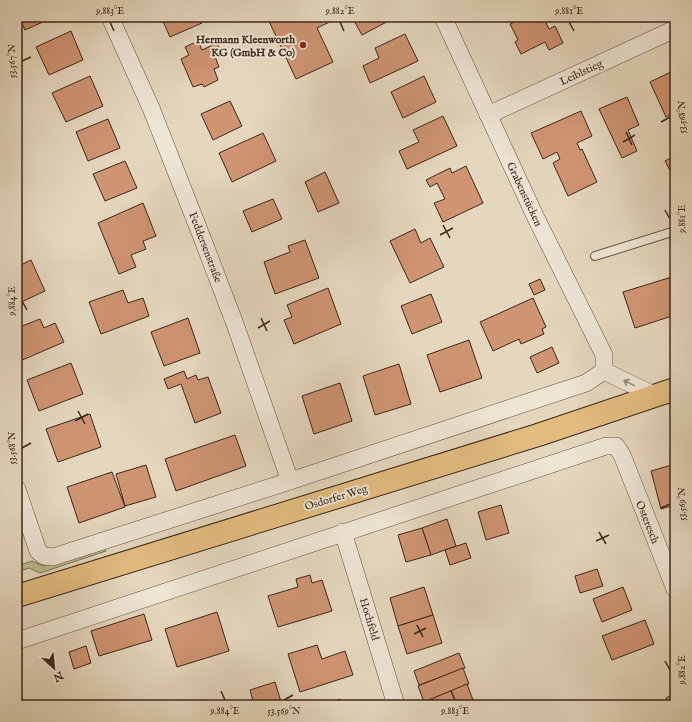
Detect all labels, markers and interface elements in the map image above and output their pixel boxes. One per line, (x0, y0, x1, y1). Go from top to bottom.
text: 9.883°E (95, 5, 124, 18)
text: 9.882°E (324, 5, 355, 18)
text: 9.881°E (554, 5, 583, 18)
place label: Hermann Kleenworth KG (GmbH & Co) (196, 33, 295, 60)
marker: Hermann Kleenworth KG (GmbH & Co) (298, 40, 308, 50)
text: 53.567°N (6, 44, 19, 78)
street label: Leiblstieg (557, 56, 606, 89)
text: 53.568°N (676, 100, 689, 134)
street label: Grabenstücken (503, 160, 545, 229)
text: 9.881°E (676, 205, 689, 234)
street label: Feddersenstraße (185, 210, 225, 285)
text: 9.884°E (6, 286, 19, 317)
one-way arrow (623, 379, 635, 386)
text: 53.568°N (6, 431, 19, 465)
street label: Osdorfer Weg (303, 481, 370, 514)
text: 53.569°N (676, 487, 689, 521)
street label: Osteresch (632, 499, 662, 546)
street label: Hochfeld (356, 596, 382, 642)
north arrow (34, 648, 74, 688)
text: 9.882°E (676, 655, 689, 686)
text: N (50, 667, 66, 685)
text: 9.884°E (209, 705, 240, 718)
text: 53.569°N (267, 705, 301, 718)
text: 9.883°E (440, 705, 469, 718)

